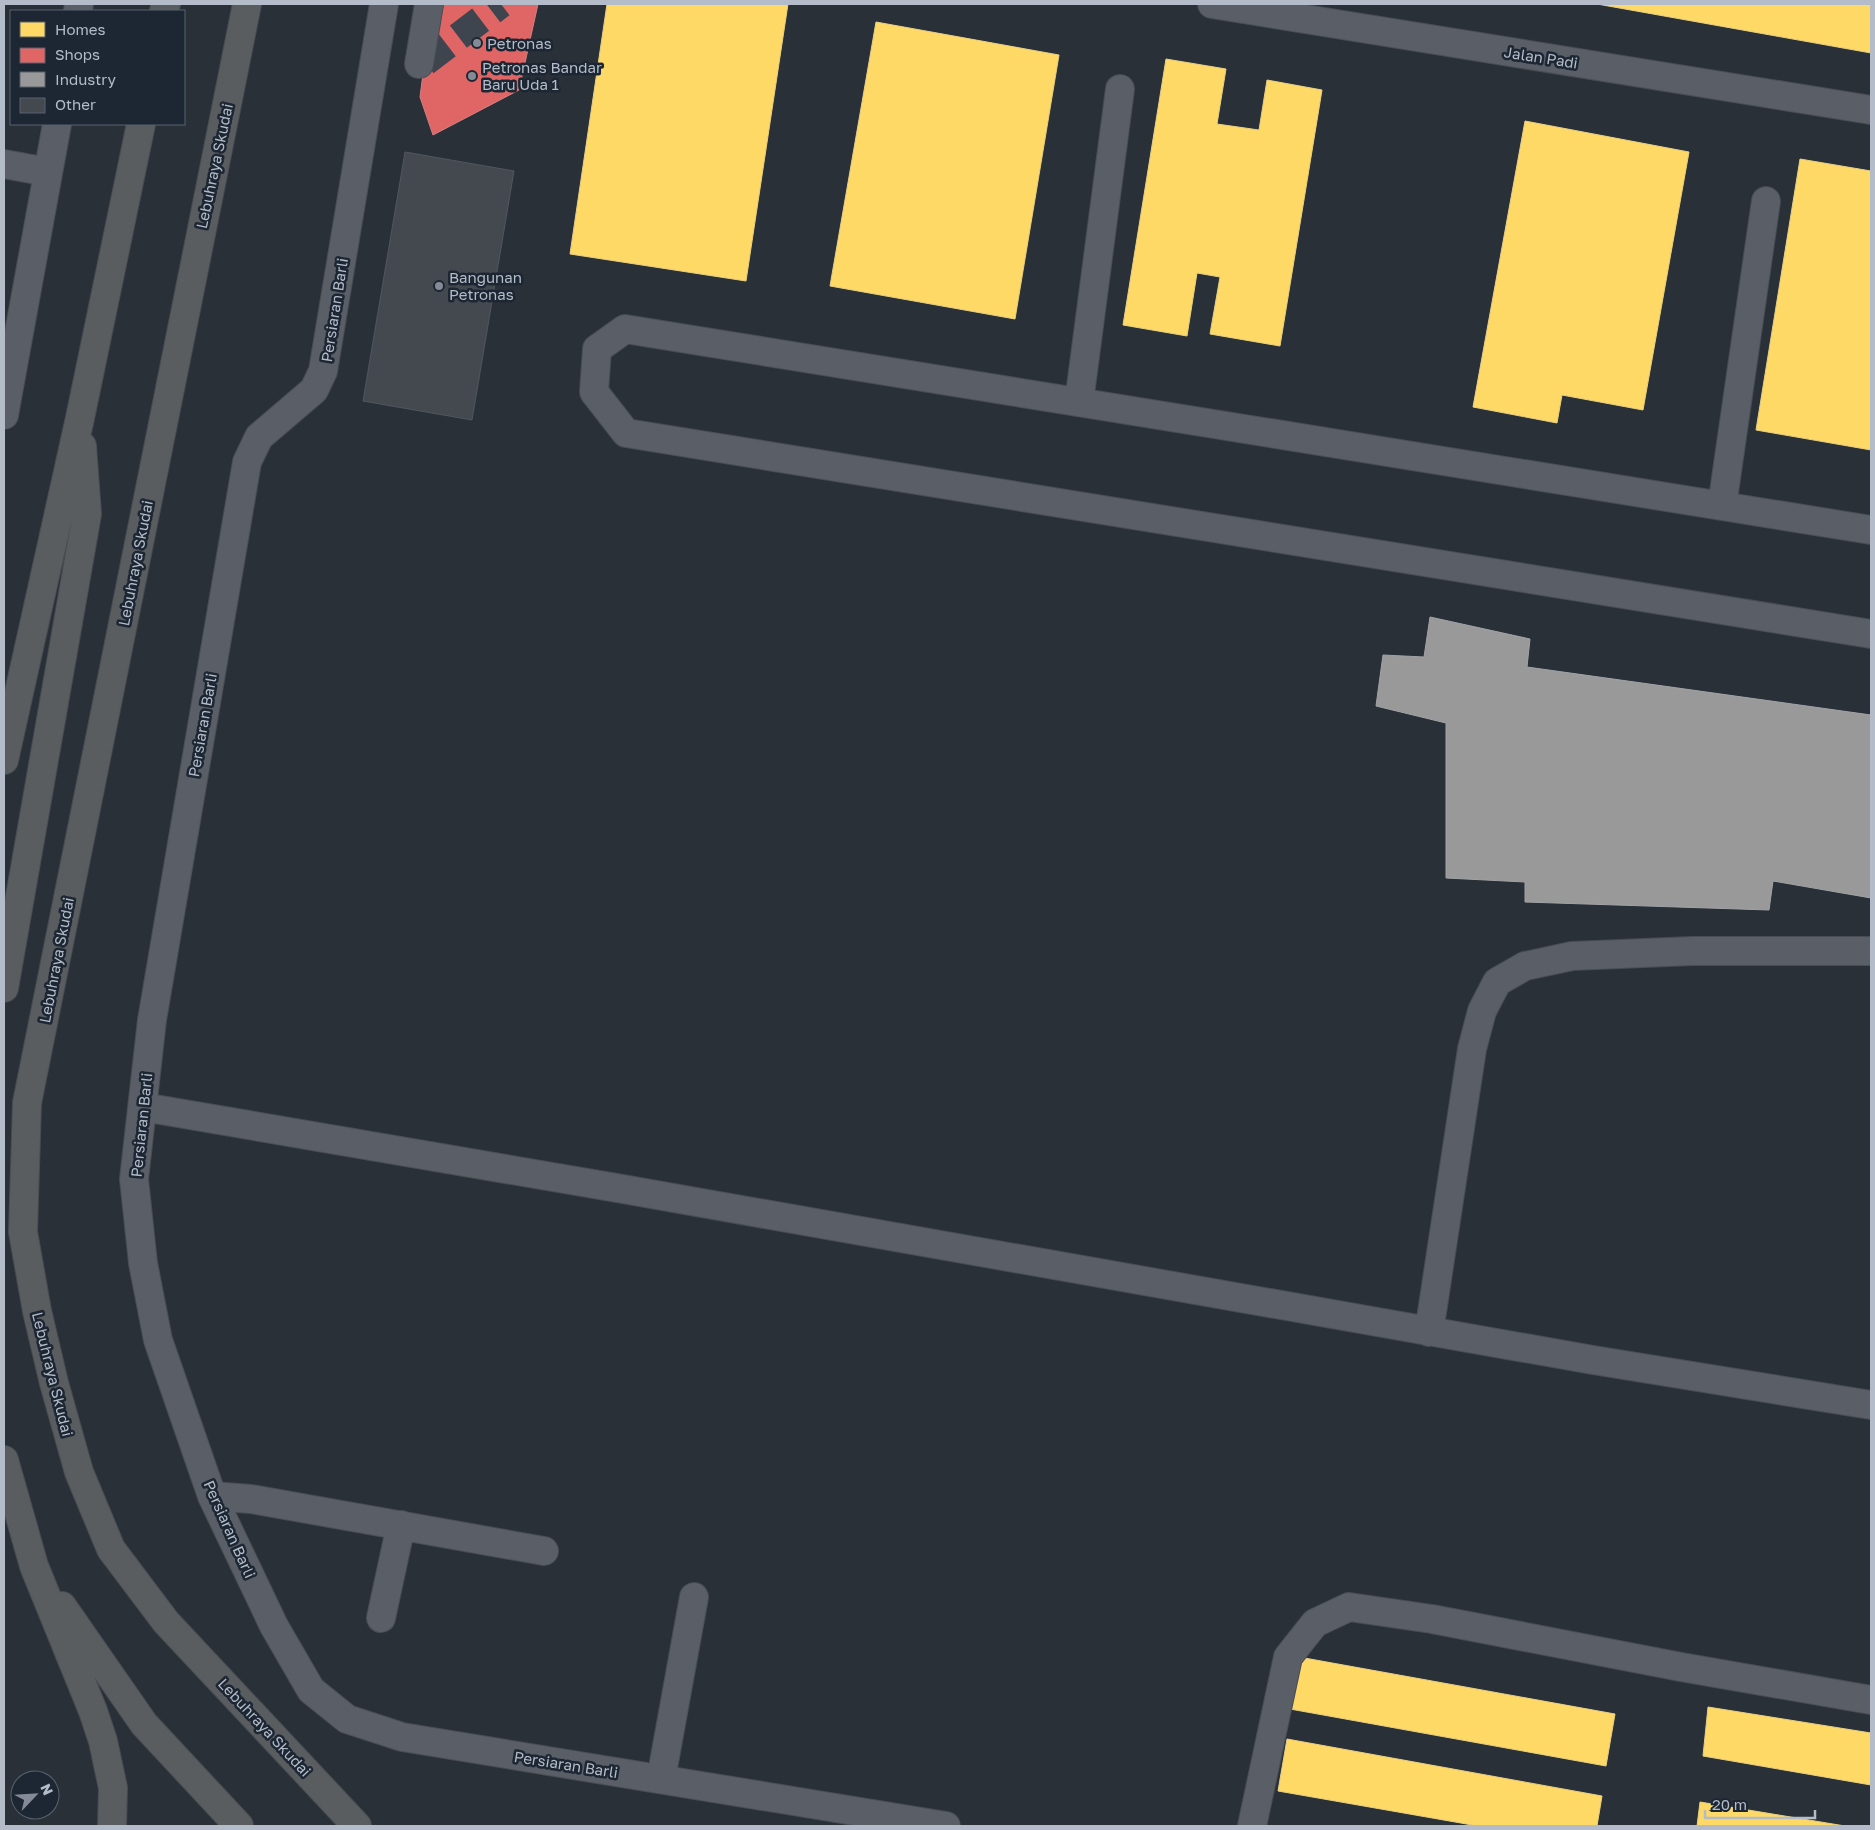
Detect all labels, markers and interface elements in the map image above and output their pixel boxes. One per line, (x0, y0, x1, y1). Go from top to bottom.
legend (10, 10, 185, 125)
text: Homes (55, 20, 105, 38)
place label: Petronas (487, 34, 552, 52)
marker: Petronas (471, 37, 483, 49)
street label: Jalan Padi (1503, 42, 1579, 72)
text: Shops (55, 45, 100, 63)
place label: Petronas Bandar Baru Uda 1 (482, 58, 602, 93)
text: Industry (55, 70, 116, 88)
marker: Petronas Bandar Baru Uda 1 (466, 70, 478, 82)
text: Other (55, 95, 96, 113)
street label: Lebuhraya Skudai (192, 102, 236, 230)
street label: Persiaran Barli (317, 257, 351, 363)
place label: Bangunan Petronas (449, 268, 522, 303)
marker: Bangunan Petronas (433, 280, 445, 292)
street label: Lebuhraya Skudai (114, 499, 156, 627)
street label: Persiaran Barli (184, 672, 220, 778)
street label: Lebuhraya Skudai (35, 896, 77, 1024)
street label: Persiaran Barli (127, 1072, 155, 1178)
street label: Lebuhraya Skudai (29, 1310, 77, 1438)
street label: Persiaran Barli (200, 1477, 260, 1581)
street label: Lebuhraya Skudai (215, 1674, 315, 1780)
street label: Persiaran Barli (513, 1747, 619, 1781)
north arrow (10, 1770, 60, 1820)
text: N (37, 1781, 57, 1798)
scale bar (1705, 1788, 1815, 1820)
text: 20 m (1712, 1795, 1747, 1813)

